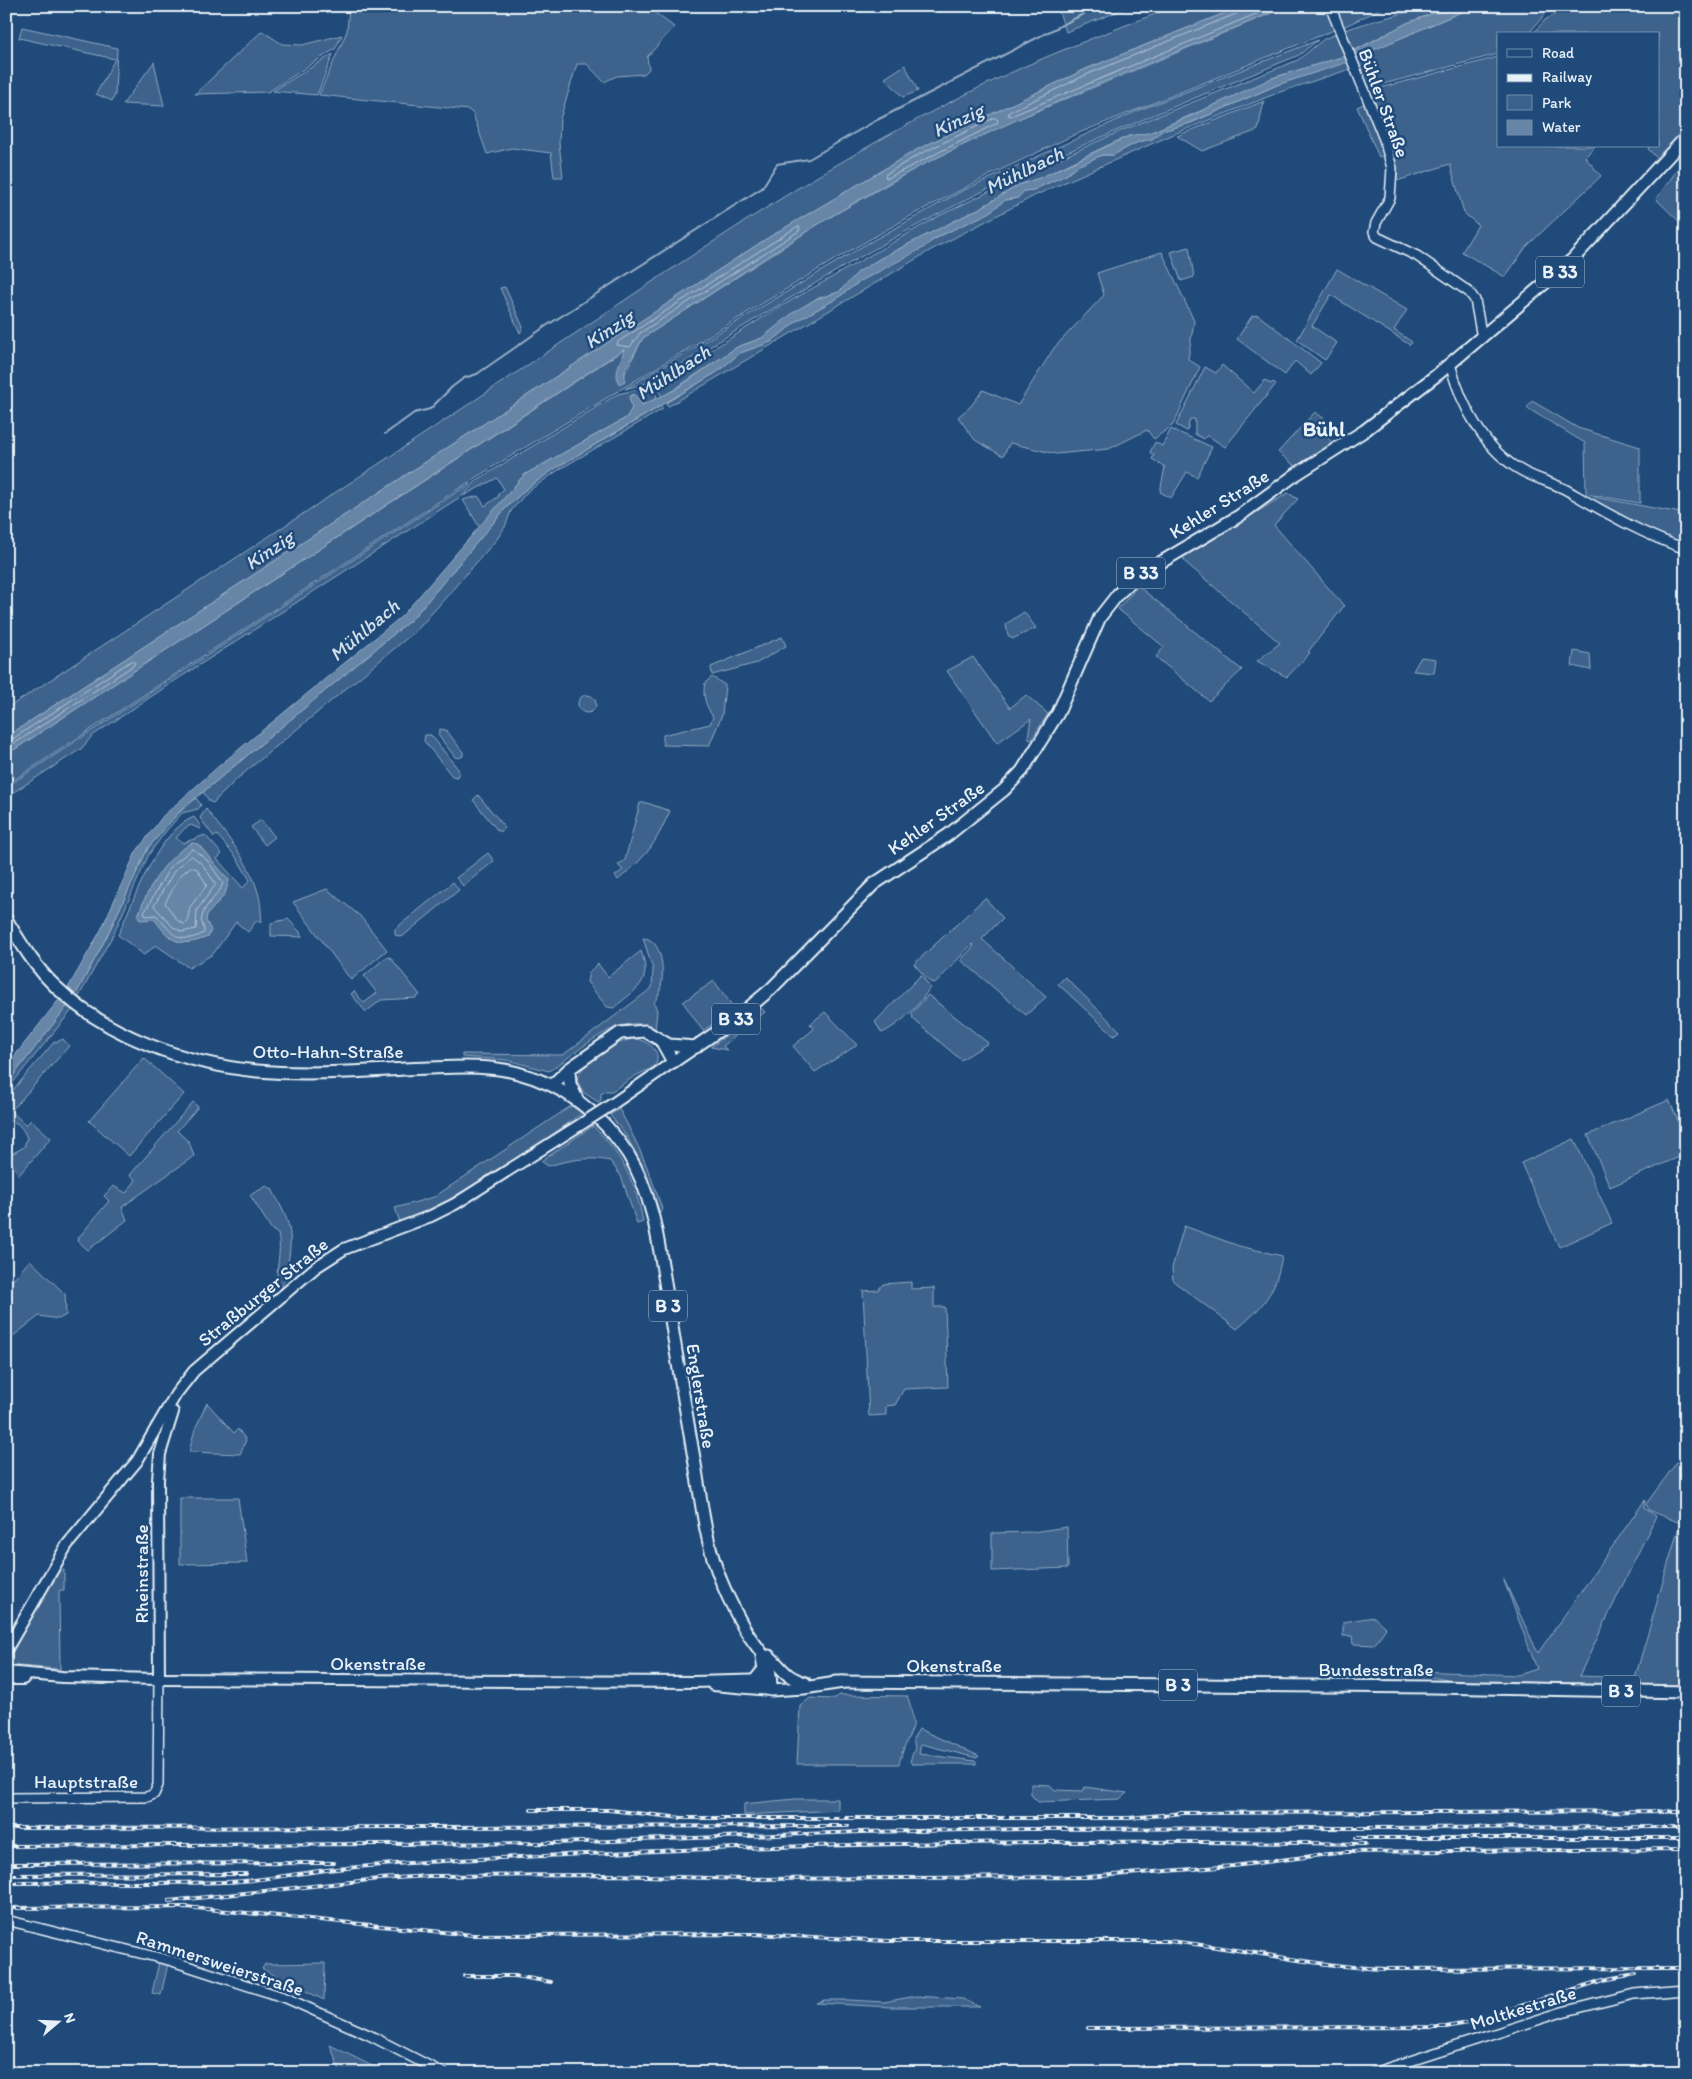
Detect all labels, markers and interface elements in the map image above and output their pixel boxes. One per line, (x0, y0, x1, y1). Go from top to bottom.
legend (1497, 32, 1660, 148)
text: Road (1542, 44, 1575, 62)
street label: Bühler Straße (1354, 45, 1414, 161)
text: Railway (1542, 68, 1592, 86)
text: Park (1542, 94, 1572, 112)
water label: Kinzig (929, 97, 990, 142)
text: Water (1542, 118, 1581, 136)
water label: Mühlbach (981, 141, 1068, 199)
road number: B 33 (1536, 256, 1584, 288)
water label: Kinzig (580, 303, 640, 354)
water label: Mühlbach (631, 339, 715, 405)
district label: Bühl (1303, 416, 1346, 441)
street label: Kehler Straße (1165, 464, 1273, 544)
water label: Kinzig (240, 524, 300, 575)
road number: B 33 (1117, 558, 1165, 588)
water label: Mühlbach (324, 593, 404, 666)
street label: Kehler Straße (883, 776, 989, 860)
road number: B 33 (712, 1004, 760, 1034)
street label: Otto-Hahn-Straße (252, 1040, 404, 1063)
street label: Straßburger Straße (193, 1233, 333, 1351)
road number: B 3 (649, 1290, 687, 1322)
street label: Englerstraße (681, 1342, 721, 1450)
street label: Rheinstraße (130, 1524, 153, 1624)
street label: Okenstraße (330, 1652, 426, 1675)
street label: Okenstraße (906, 1654, 1002, 1677)
street label: Bundesstraße (1319, 1658, 1433, 1681)
road number: B 3 (1159, 1670, 1197, 1700)
road number: B 3 (1602, 1675, 1640, 1706)
street label: Hauptstraße (34, 1770, 138, 1793)
street label: Rammersweierstraße (133, 1925, 307, 2001)
street label: Moltkestraße (1467, 1981, 1579, 2035)
north arrow (32, 1996, 82, 2046)
text: N (60, 2011, 79, 2025)

